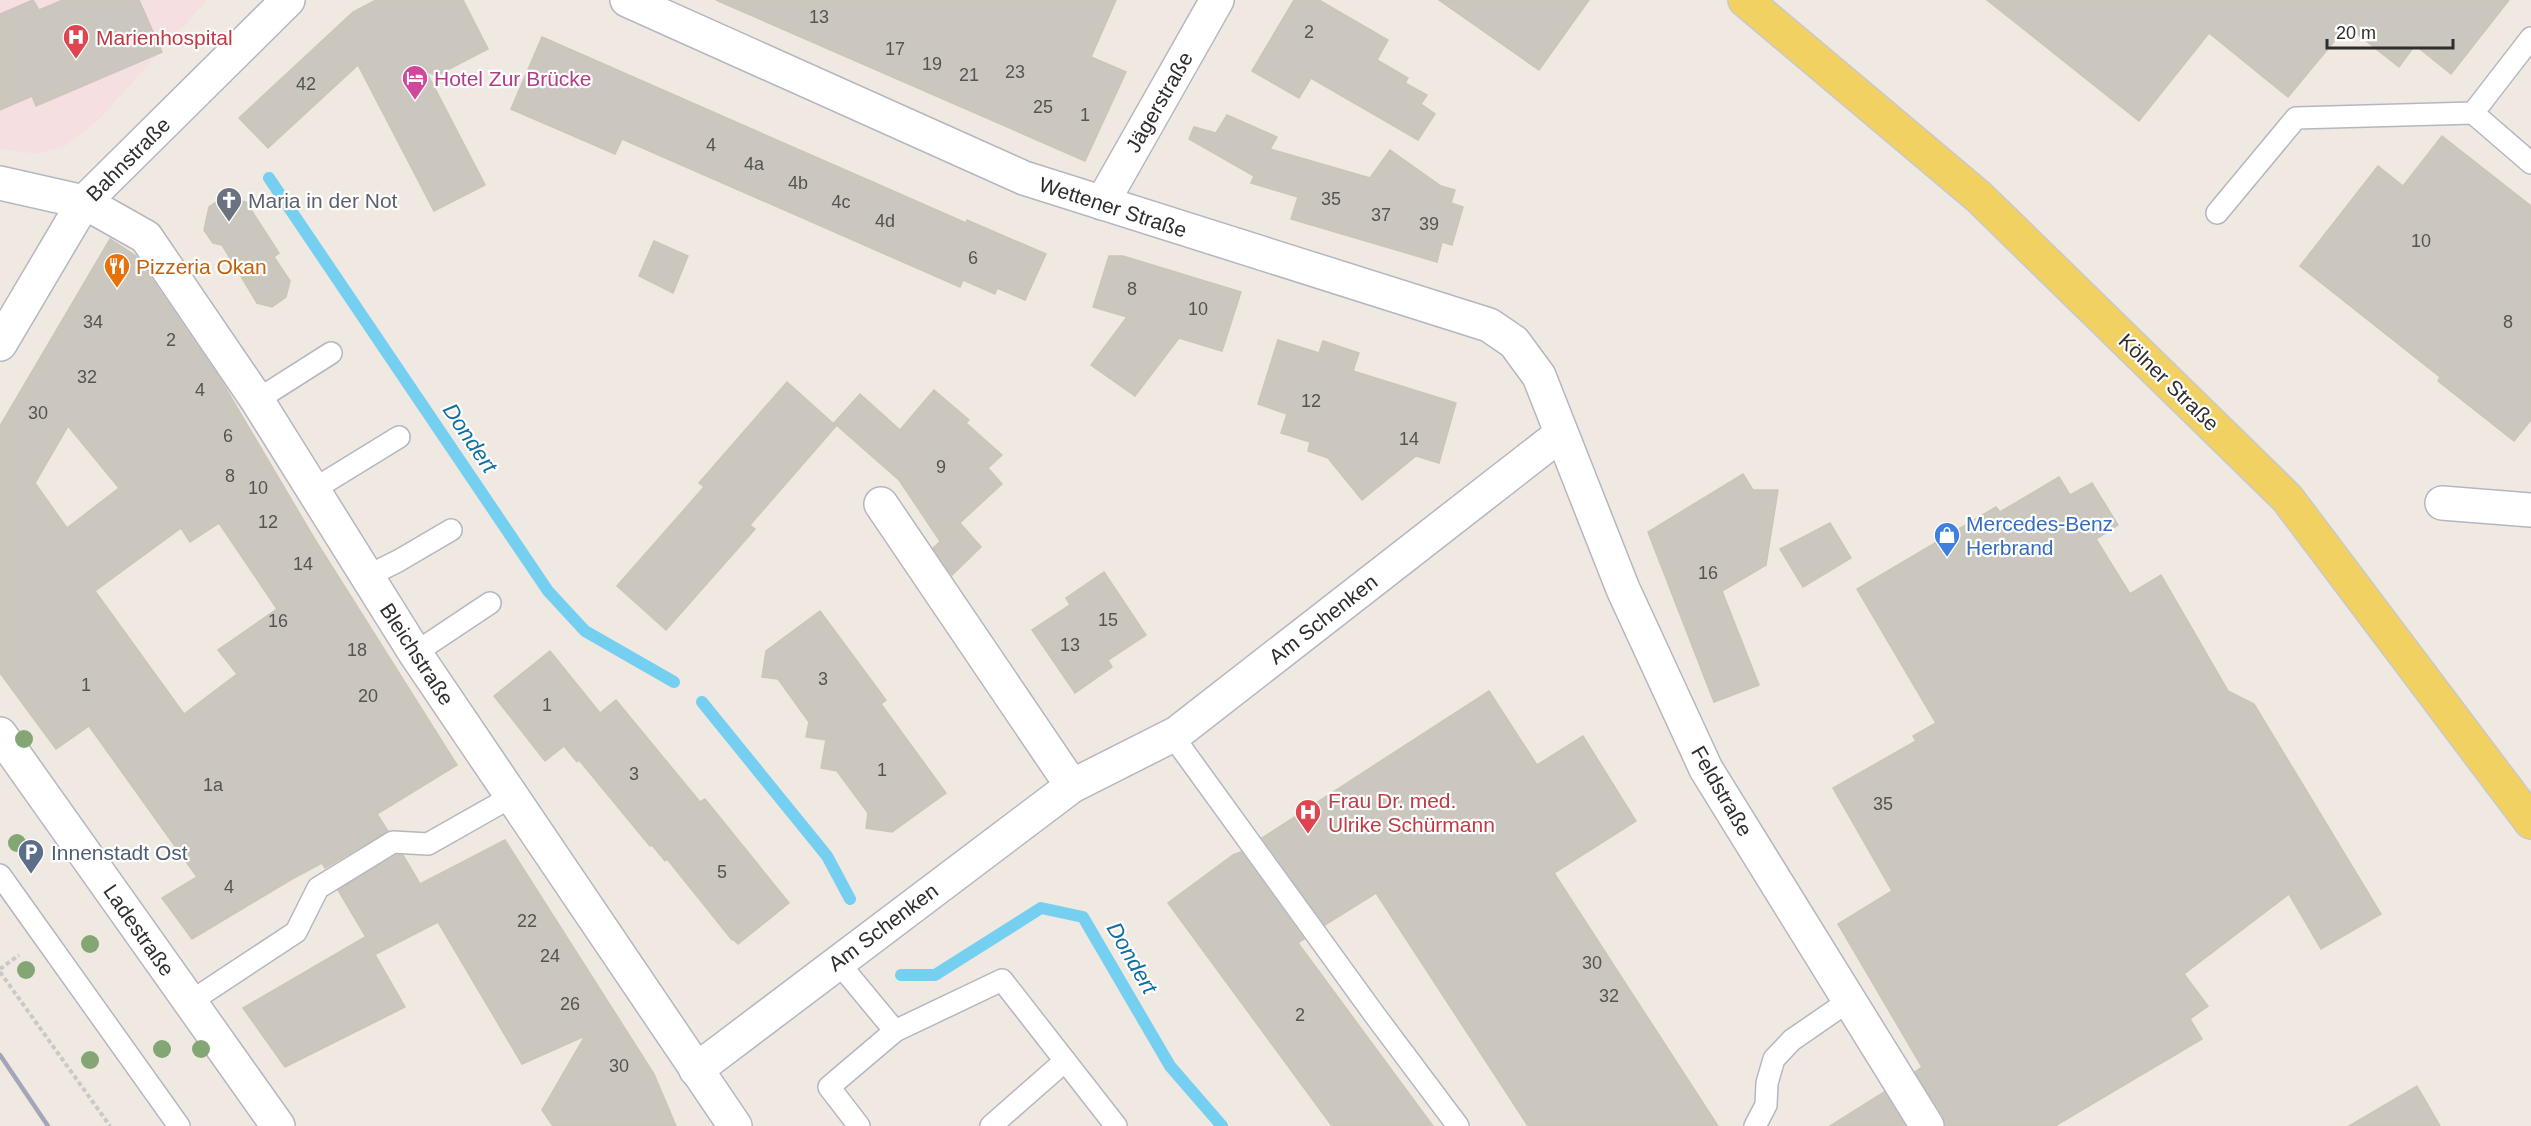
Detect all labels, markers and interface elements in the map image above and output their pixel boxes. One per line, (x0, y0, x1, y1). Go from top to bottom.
house number: 13 (809, 7, 829, 27)
scale bar (2327, 12, 2453, 50)
hospital icon: Marienhospital (61, 22, 91, 60)
house number: 2 (1304, 22, 1314, 42)
text: 20 m (2336, 23, 2376, 43)
place label: Marienhospital (96, 26, 233, 49)
house number: 17 (885, 39, 905, 59)
street label: Jägerstraße (1121, 48, 1197, 156)
house number: 19 (922, 54, 942, 74)
house number: 23 (1005, 62, 1025, 82)
hotel icon: Hotel Zur Brücke (400, 63, 430, 101)
house number: 21 (959, 65, 979, 85)
place label: Hotel Zur Brücke (434, 67, 592, 90)
house number: 42 (296, 74, 316, 94)
house number: 25 (1033, 97, 1053, 117)
house number: 1 (1080, 105, 1090, 125)
street label: Bahnstraße (81, 112, 175, 206)
house number: 4 (706, 135, 716, 155)
house number: 4a (744, 154, 765, 174)
street label: Wettener Straße (1036, 172, 1190, 242)
house number: 4b (788, 173, 808, 193)
church icon: Maria in der Not (214, 185, 244, 223)
place label: Maria in der Not (248, 189, 398, 212)
house number: 35 (1321, 189, 1341, 209)
house number: 4c (831, 192, 851, 212)
house number: 37 (1371, 205, 1391, 225)
house number: 4d (875, 211, 895, 231)
house number: 39 (1419, 214, 1439, 234)
house number: 10 (2411, 231, 2431, 251)
house number: 6 (968, 248, 978, 268)
restaurant icon: Pizzeria Okan (102, 251, 132, 289)
place label: Pizzeria Okan (136, 255, 267, 278)
house number: 8 (1127, 279, 1137, 299)
house number: 10 (1188, 299, 1208, 319)
house number: 34 (83, 312, 103, 332)
house number: 8 (2503, 312, 2513, 332)
street label: Kölner Straße (2114, 329, 2224, 435)
house number: 2 (166, 330, 176, 350)
house number: 32 (77, 367, 97, 387)
house number: 4 (195, 380, 205, 400)
house number: 12 (1301, 391, 1321, 411)
water label: Dondert (438, 399, 503, 478)
house number: 30 (28, 403, 48, 423)
house number: 6 (223, 426, 233, 446)
house number: 14 (1399, 429, 1419, 449)
house number: 9 (936, 457, 946, 477)
house number: 8 (225, 466, 235, 486)
house number: 10 (248, 478, 268, 498)
house number: 12 (258, 512, 278, 532)
place label: Mercedes-Benz Herbrand (1966, 512, 2113, 559)
shop icon: Mercedes-Benz Herbrand (1932, 520, 1962, 558)
house number: 14 (293, 554, 313, 574)
house number: 16 (1698, 563, 1718, 583)
street label: Am Schenken (1264, 570, 1382, 668)
street label: Bleichstraße (376, 599, 458, 709)
house number: 15 (1098, 610, 1118, 630)
house number: 16 (268, 611, 288, 631)
house number: 13 (1060, 635, 1080, 655)
house number: 18 (347, 640, 367, 660)
house number: 3 (818, 669, 828, 689)
house number: 1 (81, 675, 91, 695)
house number: 20 (358, 686, 378, 706)
house number: 1 (542, 695, 552, 715)
street label: Feldstraße (1687, 742, 1757, 840)
house number: 1 (877, 760, 887, 780)
house number: 3 (629, 764, 639, 784)
house number: 1a (203, 775, 224, 795)
place label: Frau Dr. med. Ulrike Schürmann (1328, 789, 1495, 836)
house number: 35 (1873, 794, 1893, 814)
hospital icon: Frau Dr. med. Ulrike Schürmann (1293, 797, 1323, 835)
parking icon: Innenstadt Ost (16, 837, 46, 875)
place label: Innenstadt Ost (51, 841, 188, 864)
house number: 5 (717, 862, 727, 882)
house number: 4 (224, 877, 234, 897)
street label: Am Schenken (824, 878, 942, 976)
street label: Ladestraße (99, 880, 179, 980)
house number: 22 (517, 911, 537, 931)
water label: Dondert (1102, 918, 1163, 999)
house number: 24 (540, 946, 560, 966)
house number: 30 (1582, 953, 1602, 973)
house number: 32 (1599, 986, 1619, 1006)
house number: 26 (560, 994, 580, 1014)
house number: 2 (1295, 1005, 1305, 1025)
house number: 30 (609, 1056, 629, 1076)

